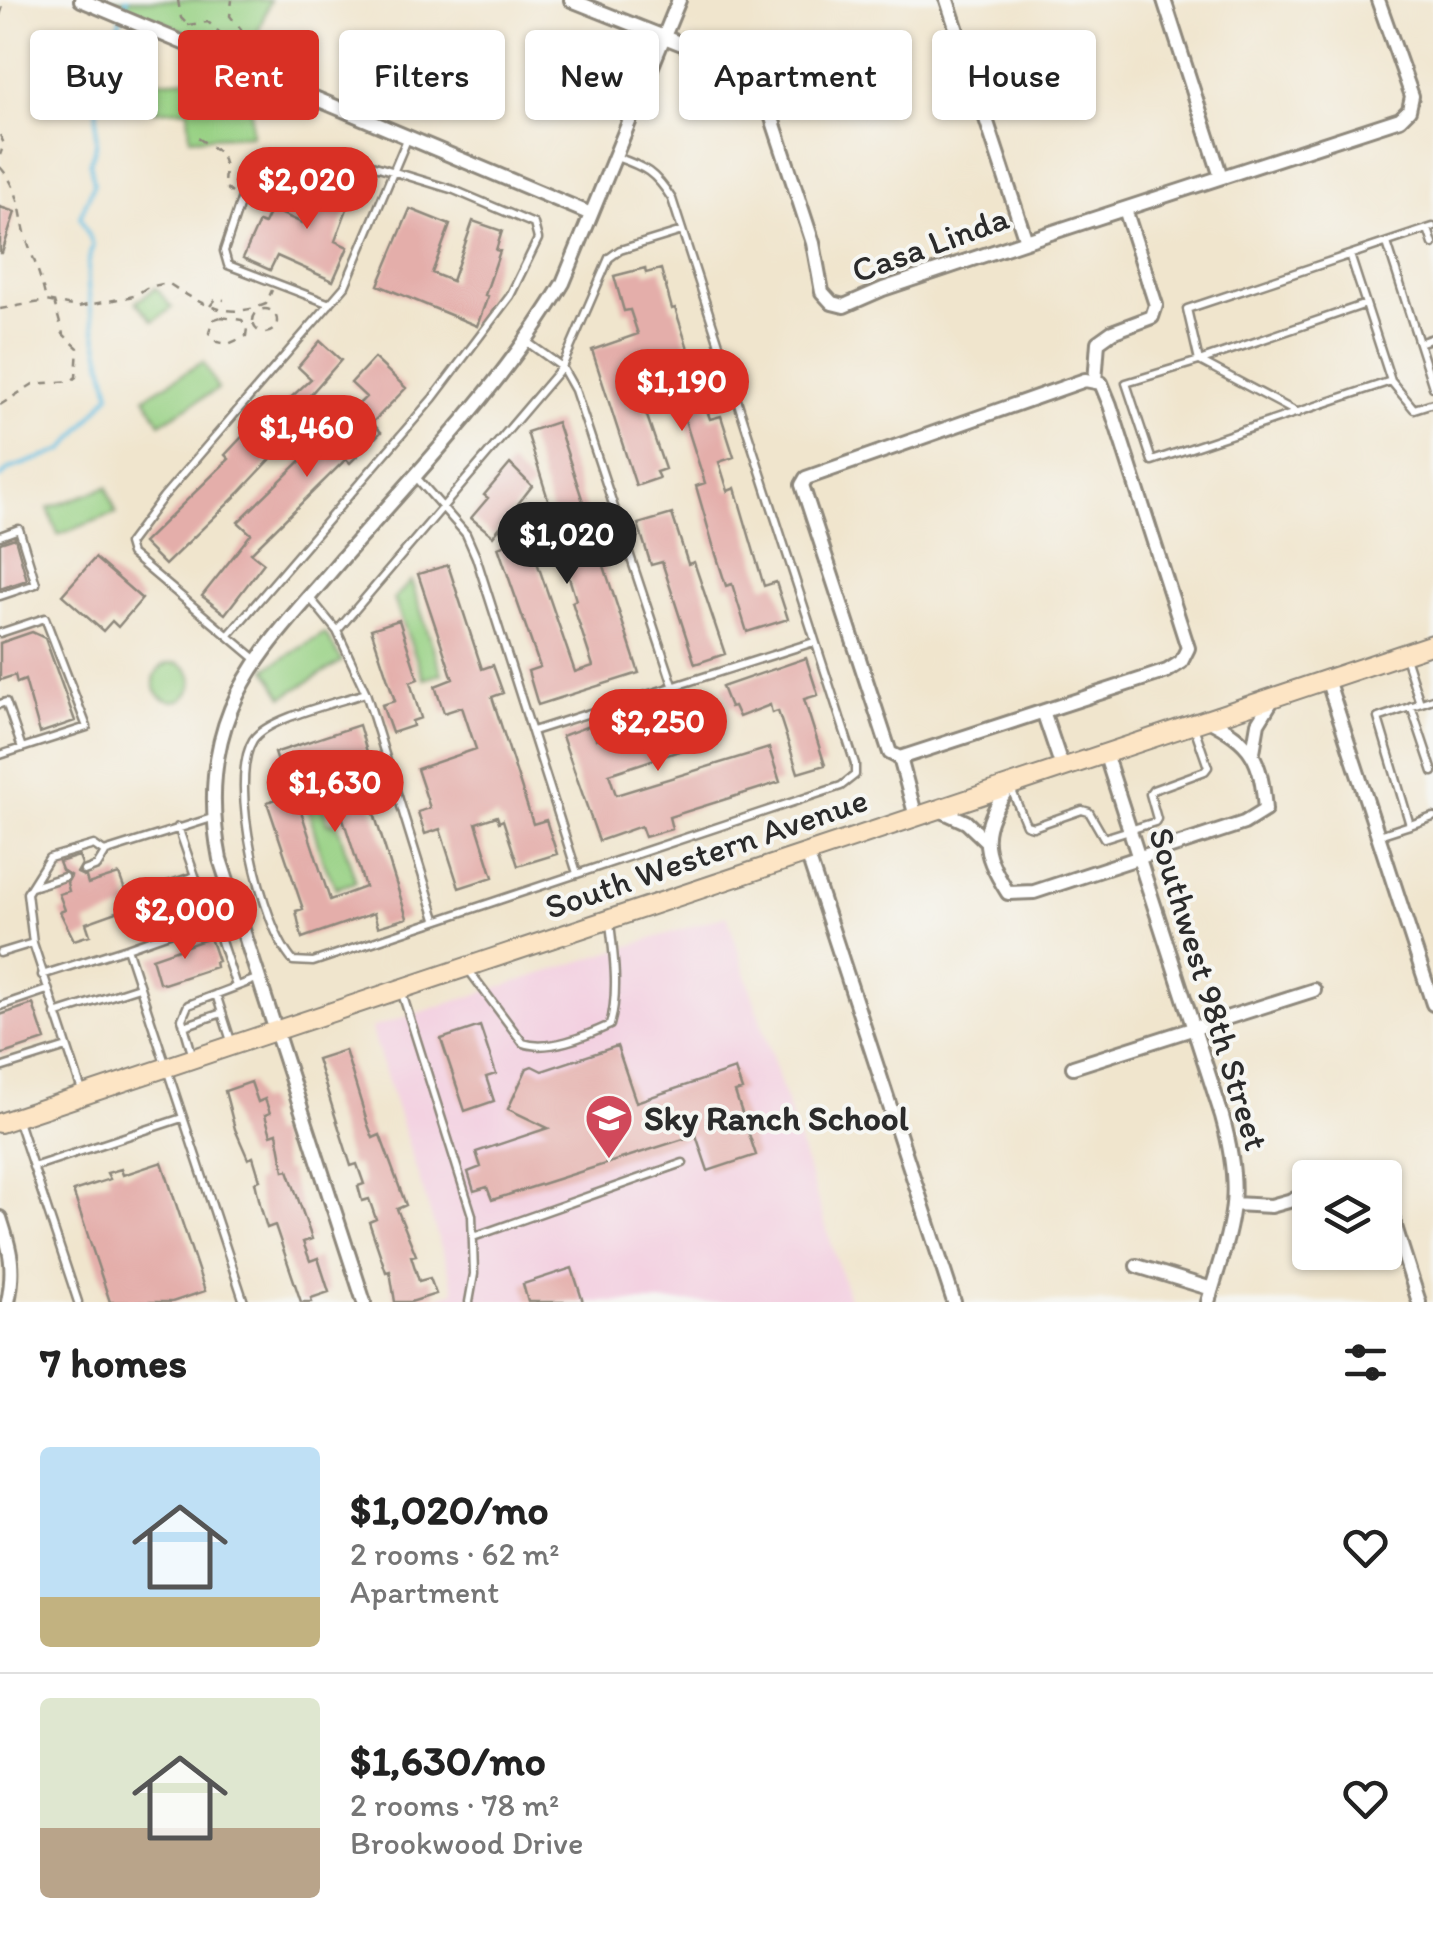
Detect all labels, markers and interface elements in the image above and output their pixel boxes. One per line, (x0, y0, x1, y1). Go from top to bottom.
chip: Buy (30, 30, 158, 120)
chip: Rent (178, 30, 319, 120)
chip: Filters (339, 30, 505, 120)
chip: New (525, 30, 659, 120)
chip: Apartment (679, 30, 912, 120)
chip: House (932, 30, 1096, 120)
pin: $2,020 (226, 147, 388, 232)
text: $2,020 (259, 160, 355, 198)
street label: Casa Linda (846, 196, 1014, 292)
pin: $1,190 (601, 349, 763, 434)
text: $1,190 (637, 362, 727, 400)
pin: $1,460 (226, 395, 388, 480)
text: $1,460 (260, 408, 354, 446)
pin: $1,020 (486, 502, 648, 587)
text: $1,020 (520, 515, 614, 553)
pin: $2,250 (577, 689, 739, 774)
text: $2,250 (611, 702, 705, 740)
pin: $1,630 (254, 750, 416, 835)
text: $1,630 (289, 763, 381, 801)
street label: South Western Avenue (539, 778, 873, 928)
street label: Southwest 98th Street (1140, 822, 1278, 1156)
pin: $2,000 (104, 877, 266, 962)
text: $2,000 (135, 890, 235, 928)
school or university icon: Sky Ranch School (583, 1092, 635, 1160)
place label: Sky Ranch School (644, 1097, 909, 1139)
map controls (1292, 1160, 1402, 1270)
button: layers (1292, 1160, 1402, 1270)
icon: filters (1338, 1335, 1393, 1390)
text: 7 homes (40, 1337, 187, 1388)
text: $1,020/mo (350, 1484, 549, 1535)
icon: home (120, 1487, 240, 1607)
icon: heart (1338, 1520, 1393, 1575)
text: 2 rooms · 62 m² (350, 1535, 559, 1573)
text: Apartment (350, 1573, 499, 1611)
text: $1,630/mo (350, 1735, 546, 1786)
icon: home (120, 1738, 240, 1858)
icon: heart (1338, 1771, 1393, 1826)
text: 2 rooms · 78 m² (350, 1786, 559, 1824)
text: Brookwood Drive (350, 1824, 583, 1862)

